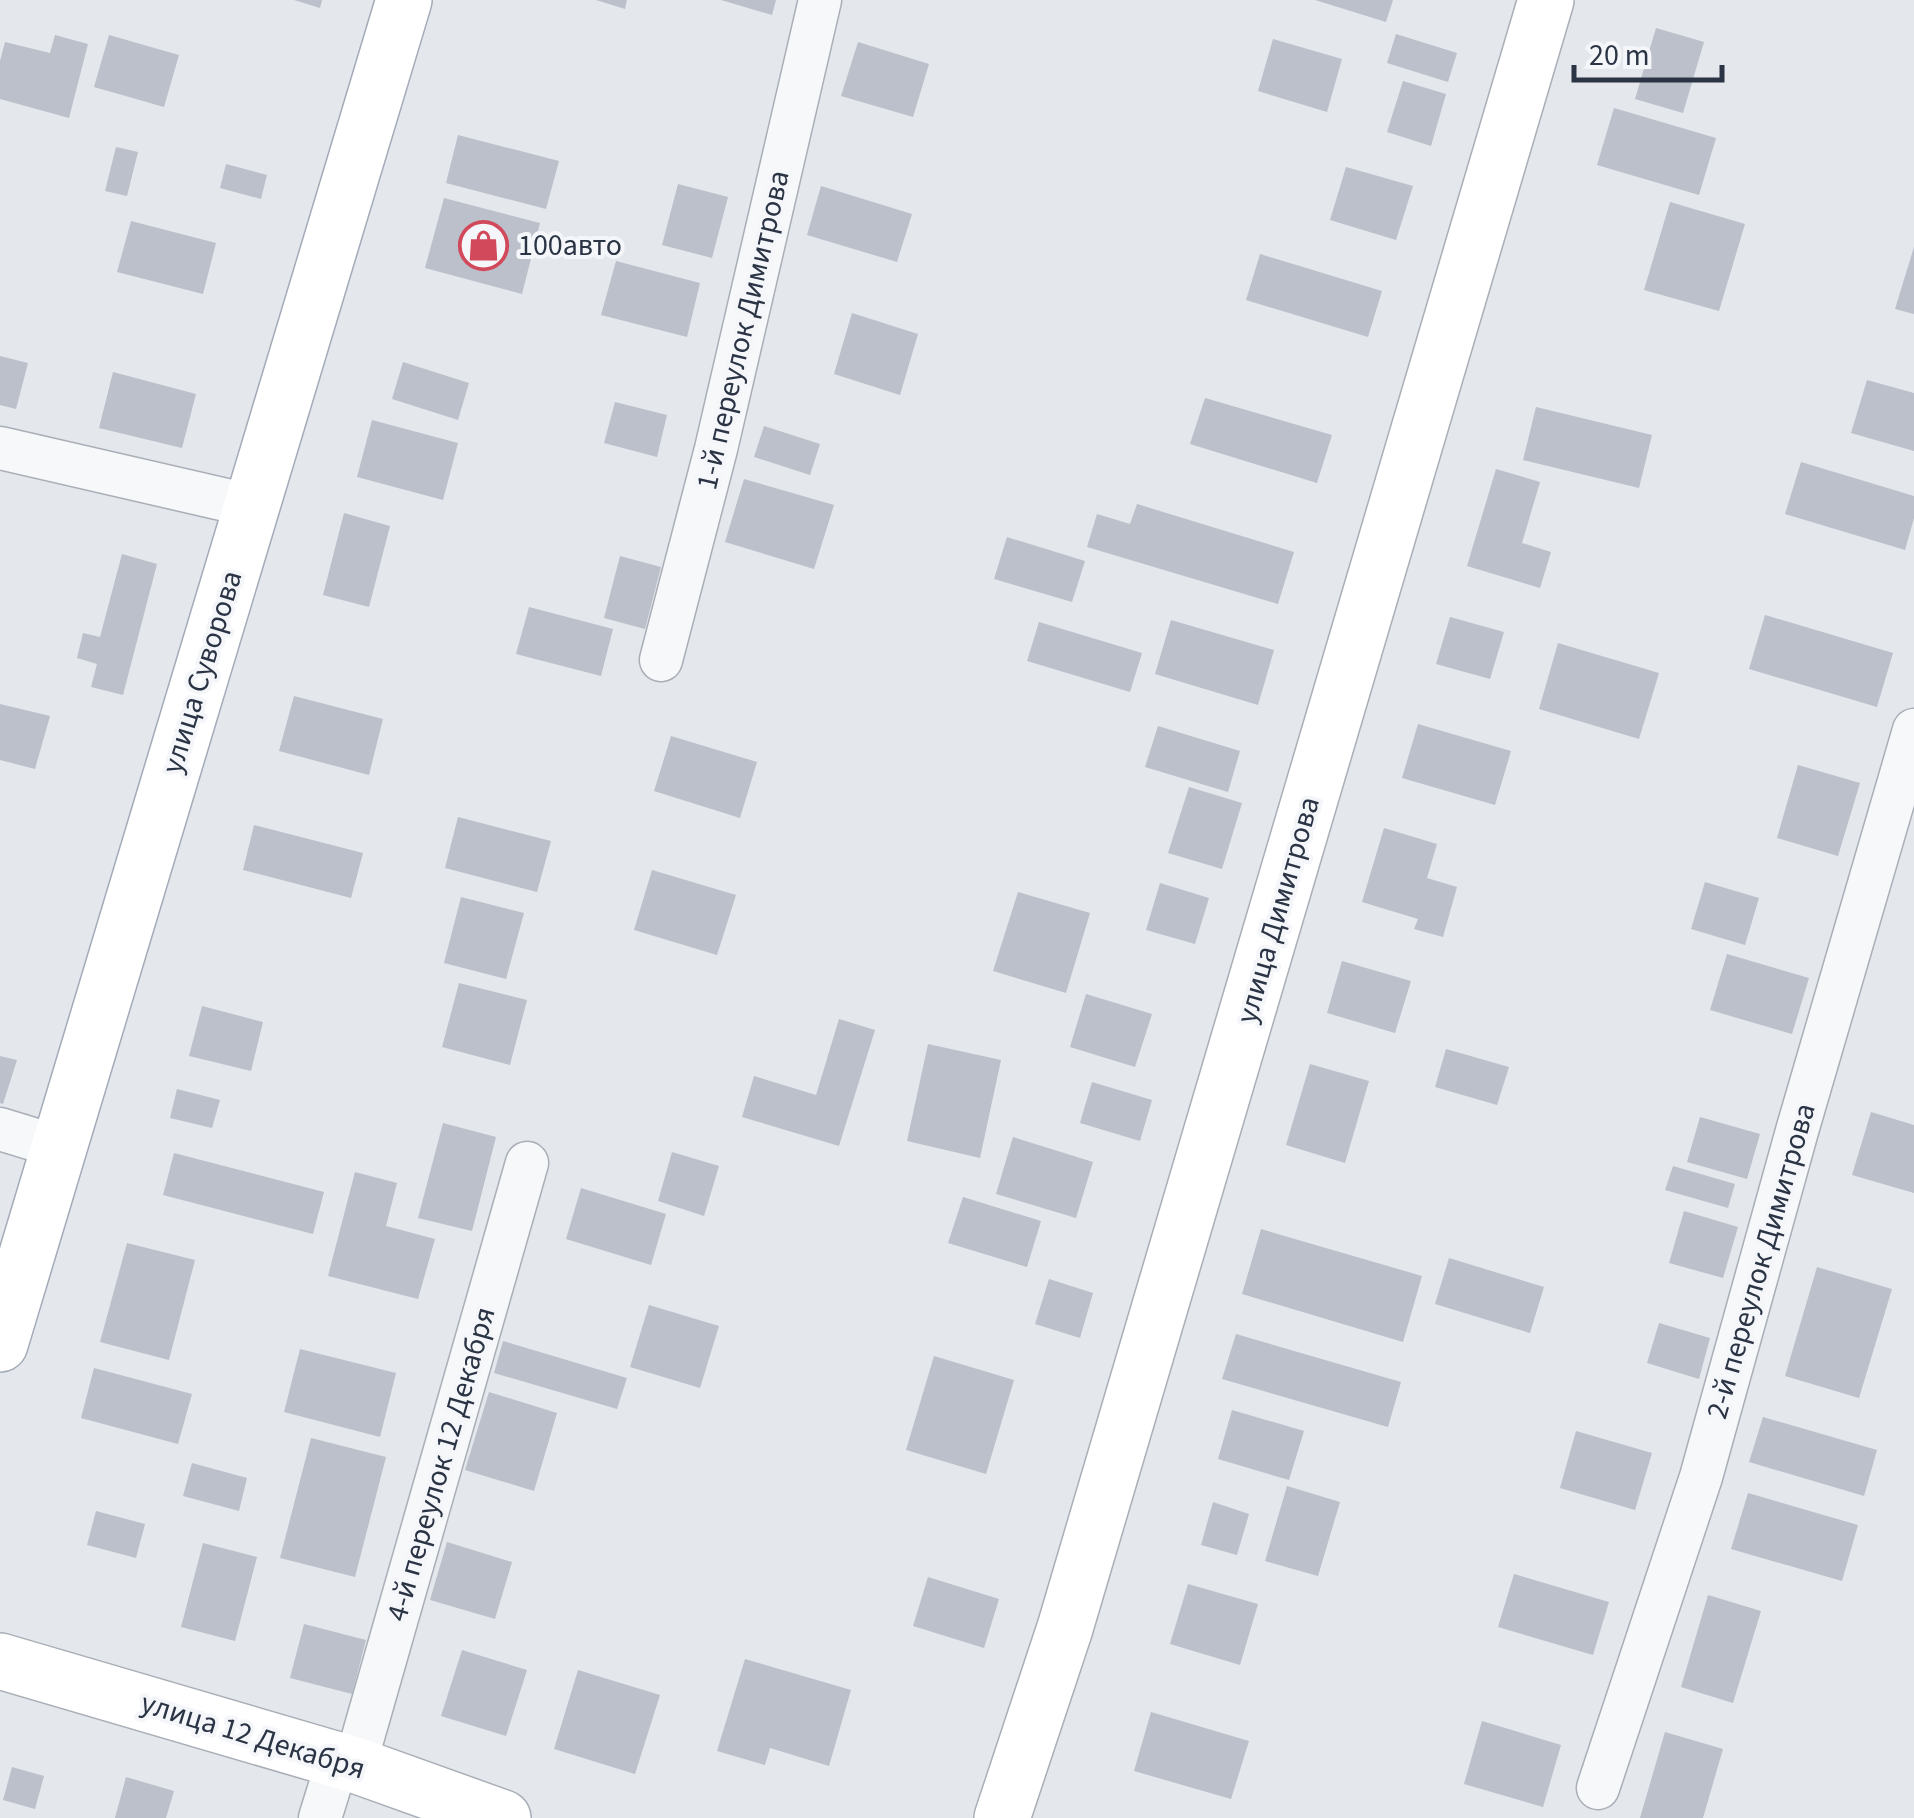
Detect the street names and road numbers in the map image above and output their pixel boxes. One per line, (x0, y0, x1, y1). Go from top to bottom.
street label: 1-й переулок Димитрова (685, 166, 801, 494)
street label: улица Суворова (151, 565, 253, 779)
street label: улица Димитрова (1225, 792, 1331, 1028)
street label: 2-й переулок Димитрова (1695, 1098, 1827, 1424)
street label: 4-й переулок 12 Декабря (376, 1302, 506, 1626)
street label: улица 12 Декабря (135, 1681, 371, 1791)

